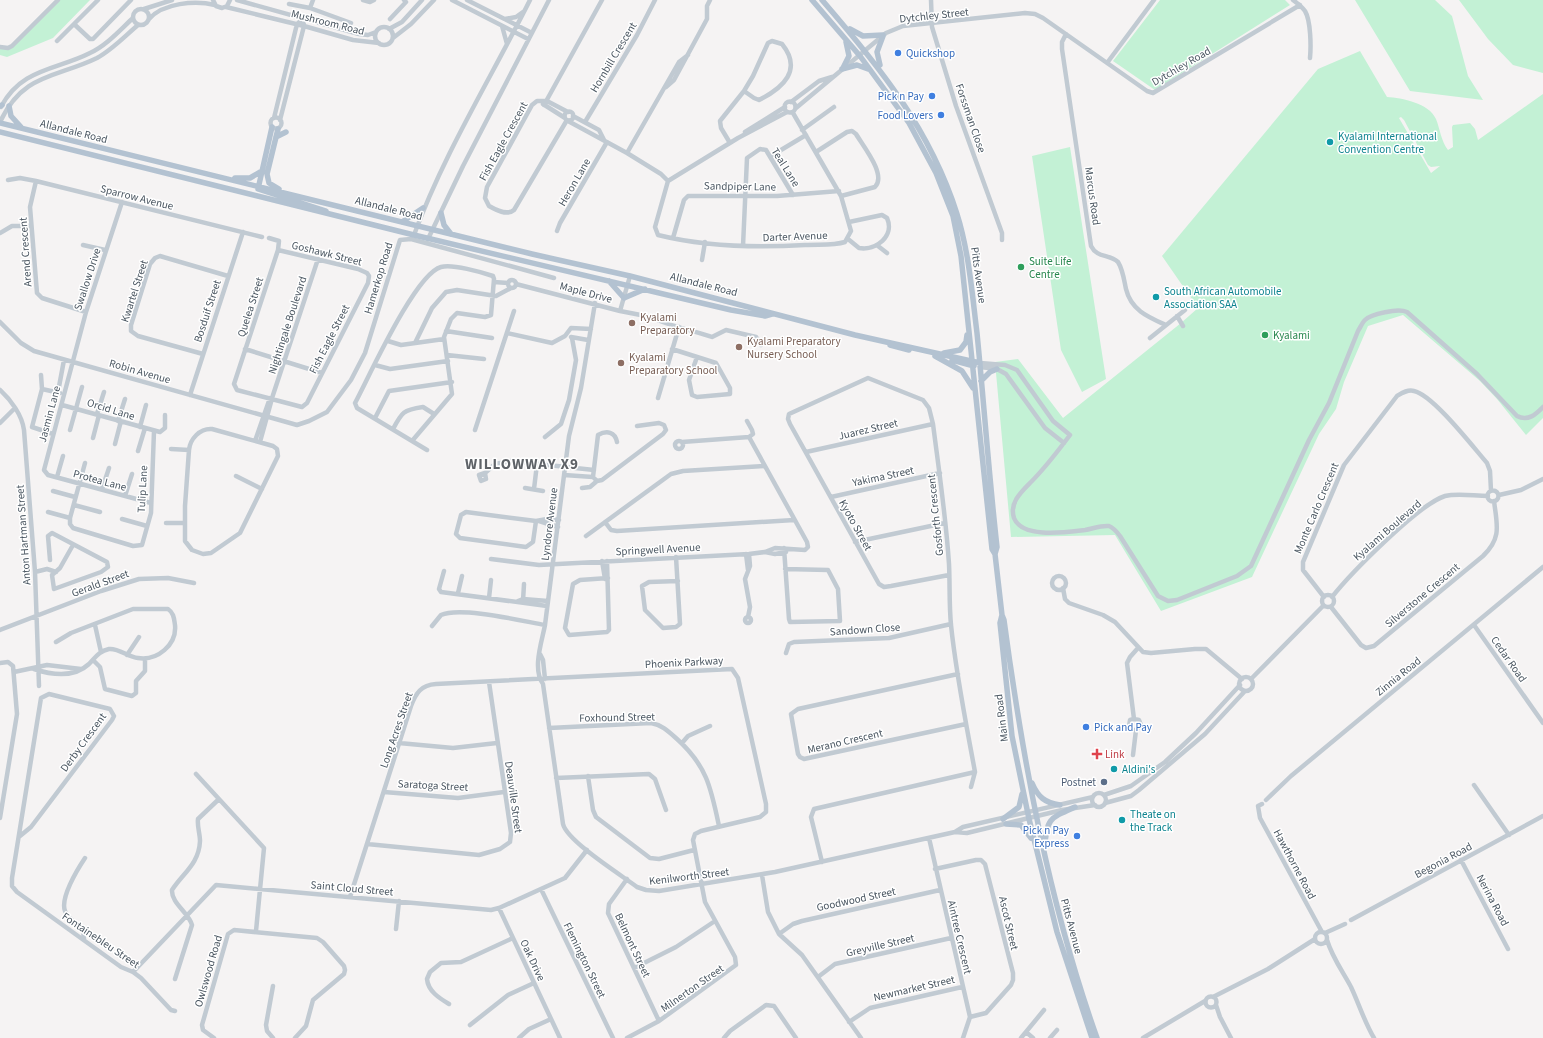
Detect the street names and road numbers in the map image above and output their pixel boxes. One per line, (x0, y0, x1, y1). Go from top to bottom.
street label: Dytchley Street (899, 4, 970, 27)
street label: Mushroom Road (290, 6, 366, 39)
street label: Hornbill Crescent (587, 19, 640, 95)
street label: Dytchley Road (1149, 44, 1213, 89)
street label: Forssman Close (952, 82, 990, 155)
street label: Fish Eagle Crescent (475, 99, 532, 183)
street label: Allandale Road (39, 116, 109, 147)
street label: Teal Lane (768, 145, 804, 190)
street label: Heron Lane (555, 155, 594, 209)
street label: Marcus Road (1081, 166, 1104, 226)
street label: Sandpiper Lane (704, 178, 777, 195)
street label: Sparrow Avenue (99, 181, 176, 214)
street label: Allandale Road (354, 193, 424, 224)
street label: Arend Crescent (16, 217, 35, 287)
street label: Darter Avenue (762, 228, 828, 245)
street label: Goshawk Street (290, 238, 364, 270)
street label: Hamerkop Road (360, 240, 397, 316)
street label: Swallow Drive (70, 246, 105, 312)
street label: Pitts Avenue (967, 246, 990, 305)
street label: Kwartel Street (117, 258, 152, 324)
street label: Allandale Road (669, 269, 739, 300)
street label: Nightingale Boulevard (265, 274, 310, 376)
street label: Quelea Street (234, 275, 267, 339)
street label: Bosduif Street (190, 278, 225, 344)
street label: Maple Drive (558, 278, 614, 307)
street label: Fish Eagle Street (306, 302, 353, 376)
street label: Robin Avenue (108, 356, 173, 388)
street label: Jasmin Lane (35, 384, 64, 444)
street label: Orcid Lane (85, 395, 137, 424)
street label: Juarez Street (837, 415, 899, 444)
street label: Monte Carlo Crescent (1290, 460, 1343, 556)
street label: Yakima Street (850, 463, 916, 491)
street label: Tulip Lane (134, 464, 151, 513)
street label: Protea Lane (72, 466, 129, 495)
street label: Gosforth Crescent (924, 473, 947, 557)
street label: Anton Hartman Street (12, 484, 34, 586)
street label: Lyndore Avenue (538, 486, 561, 561)
street label: Kyoto Street (835, 497, 876, 554)
street label: Kyalami Boulevard (1350, 497, 1425, 564)
street label: Springwell Avenue (615, 540, 701, 559)
street label: Silverstone Crescent (1382, 559, 1463, 631)
street label: Gerald Street (69, 566, 131, 601)
street label: Sandown Close (829, 620, 901, 639)
street label: Cedar Road (1487, 633, 1530, 685)
street label: Phoenix Parkway (644, 653, 724, 672)
street label: Zinnia Road (1372, 653, 1424, 699)
street label: Long Acres Street (376, 690, 417, 770)
street label: Main Road (991, 693, 1012, 743)
street label: Foxhound Street (579, 709, 655, 726)
street label: Derby Crescent (57, 710, 110, 775)
street label: Merano Crescent (806, 725, 884, 757)
street label: Deauville Street (501, 760, 526, 834)
street label: Saratoga Street (397, 776, 469, 795)
street label: Hawthorne Road (1270, 827, 1319, 902)
street label: Begonia Road (1412, 839, 1475, 882)
street label: Kenilworth Street (648, 864, 730, 889)
street label: Nerina Road (1473, 872, 1512, 929)
street label: Saint Cloud Street (310, 877, 394, 900)
street label: Goodwood Street (815, 884, 897, 915)
street label: Ascot Street (995, 895, 1022, 952)
street label: Pitts Avenue (1057, 897, 1086, 956)
street label: Aintree Crescent (944, 899, 975, 976)
street label: Fontainebleu Street (59, 909, 143, 972)
street label: Belmont Street (611, 911, 654, 980)
street label: Flemington Street (560, 920, 609, 1001)
street label: Greyville Street (844, 930, 916, 961)
street label: Owlswood Road (191, 933, 226, 1009)
street label: Oak Drive (516, 937, 549, 984)
street label: Milnerton Street (658, 961, 727, 1016)
street label: Newmarket Street (872, 972, 957, 1005)

